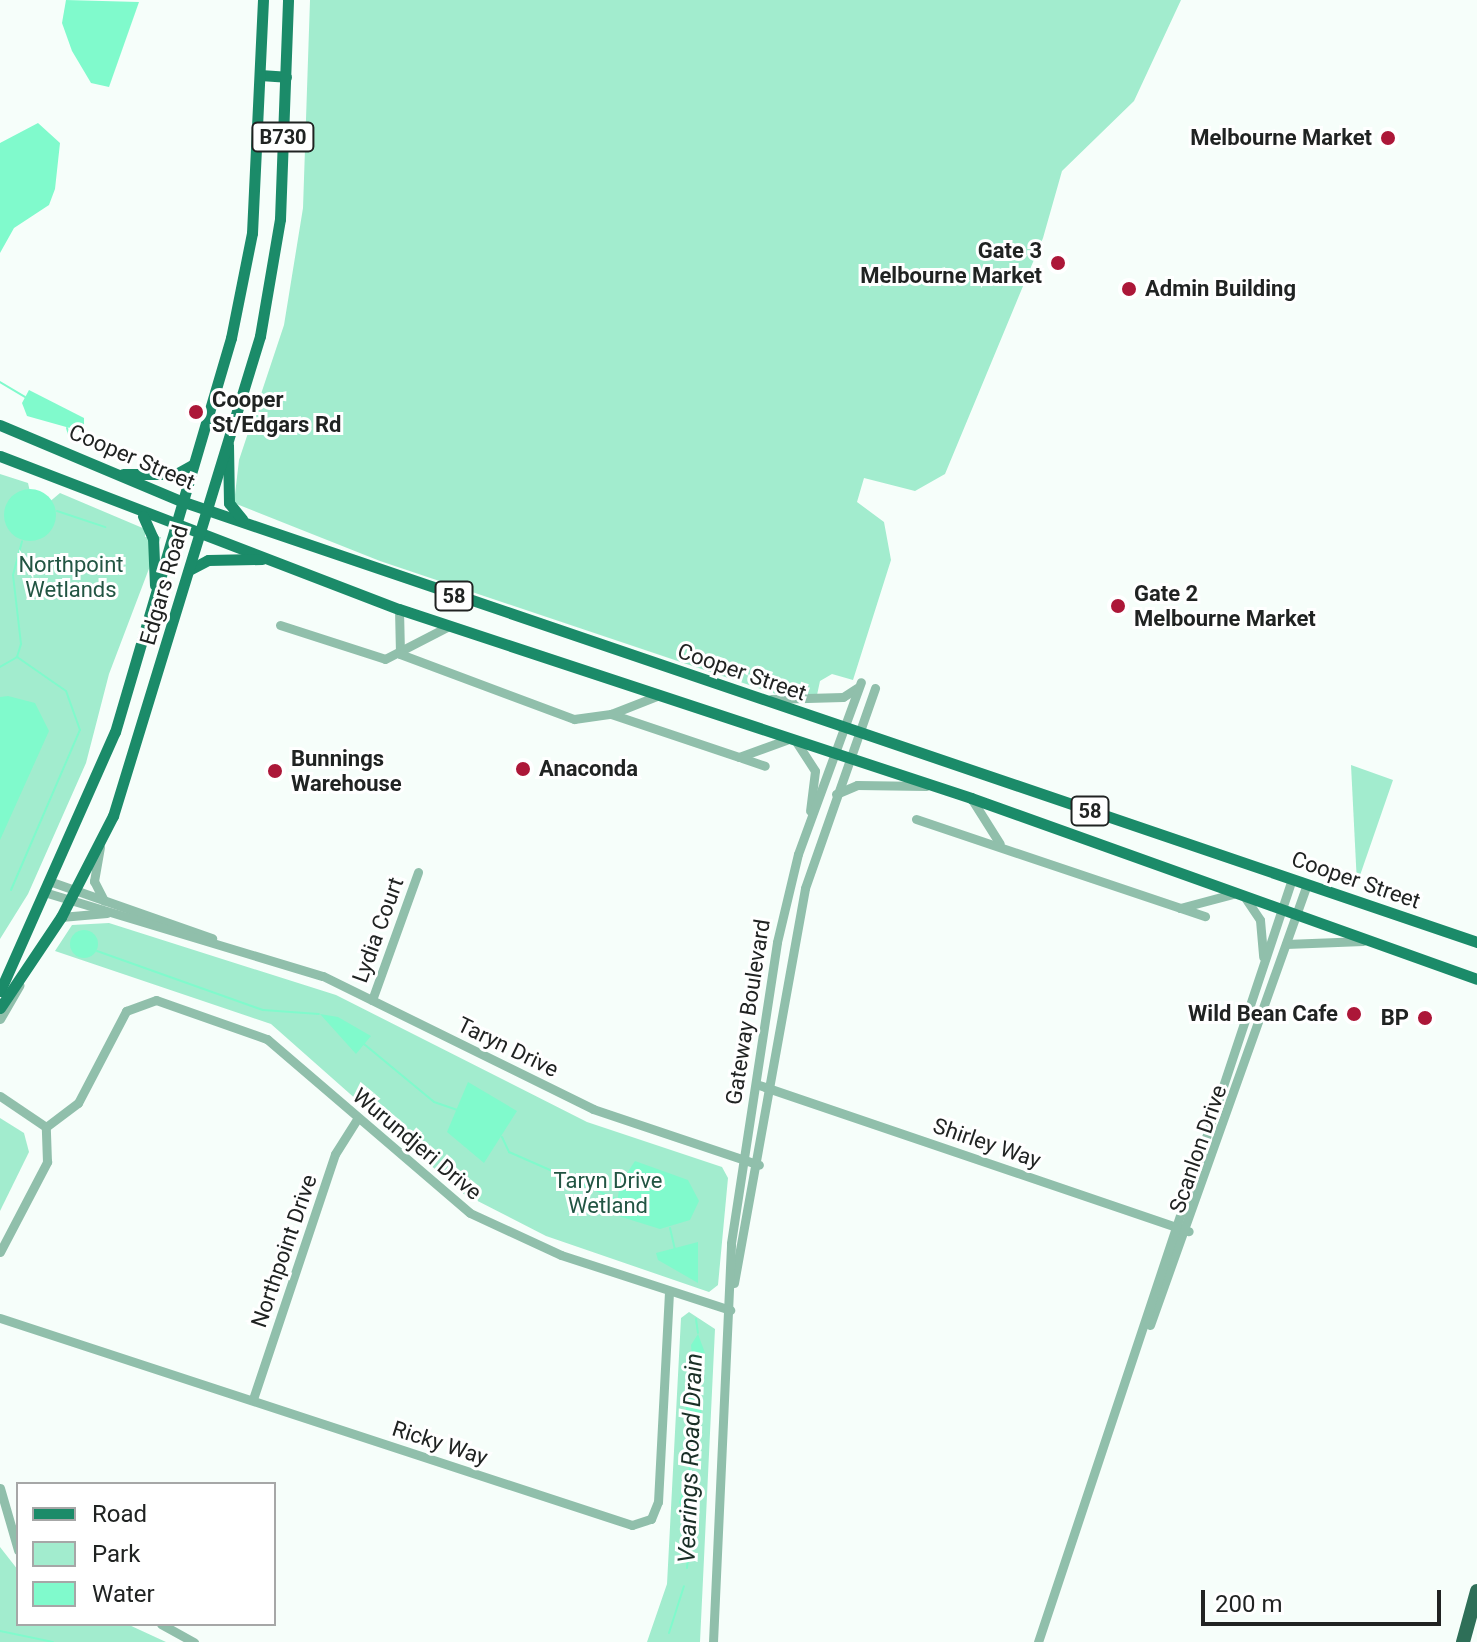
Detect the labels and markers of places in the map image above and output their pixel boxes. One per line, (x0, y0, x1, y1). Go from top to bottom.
place label: Melbourne Market (1190, 125, 1372, 151)
marker: Melbourne Market (1379, 129, 1397, 147)
place label: Gate 3 Melbourne Market (860, 237, 1042, 288)
marker: Gate 3 Melbourne Market (1049, 254, 1067, 272)
place label: Admin Building (1145, 276, 1296, 302)
marker: Admin Building (1120, 280, 1138, 298)
place label: Cooper St/Edgars Rd (212, 386, 341, 438)
marker: Cooper St/Edgars Rd (187, 403, 205, 421)
place label: Gate 2 Melbourne Market (1134, 580, 1316, 632)
marker: Gate 2 Melbourne Market (1109, 597, 1127, 615)
place label: Bunnings Warehouse (291, 745, 402, 796)
place label: Anaconda (539, 756, 638, 782)
marker: Anaconda (514, 760, 532, 778)
marker: Bunnings Warehouse (266, 762, 284, 780)
place label: Wild Bean Cafe (1188, 1001, 1338, 1027)
marker: Wild Bean Cafe (1345, 1005, 1363, 1023)
place label: BP (1381, 1005, 1409, 1031)
marker: BP (1416, 1009, 1434, 1027)

